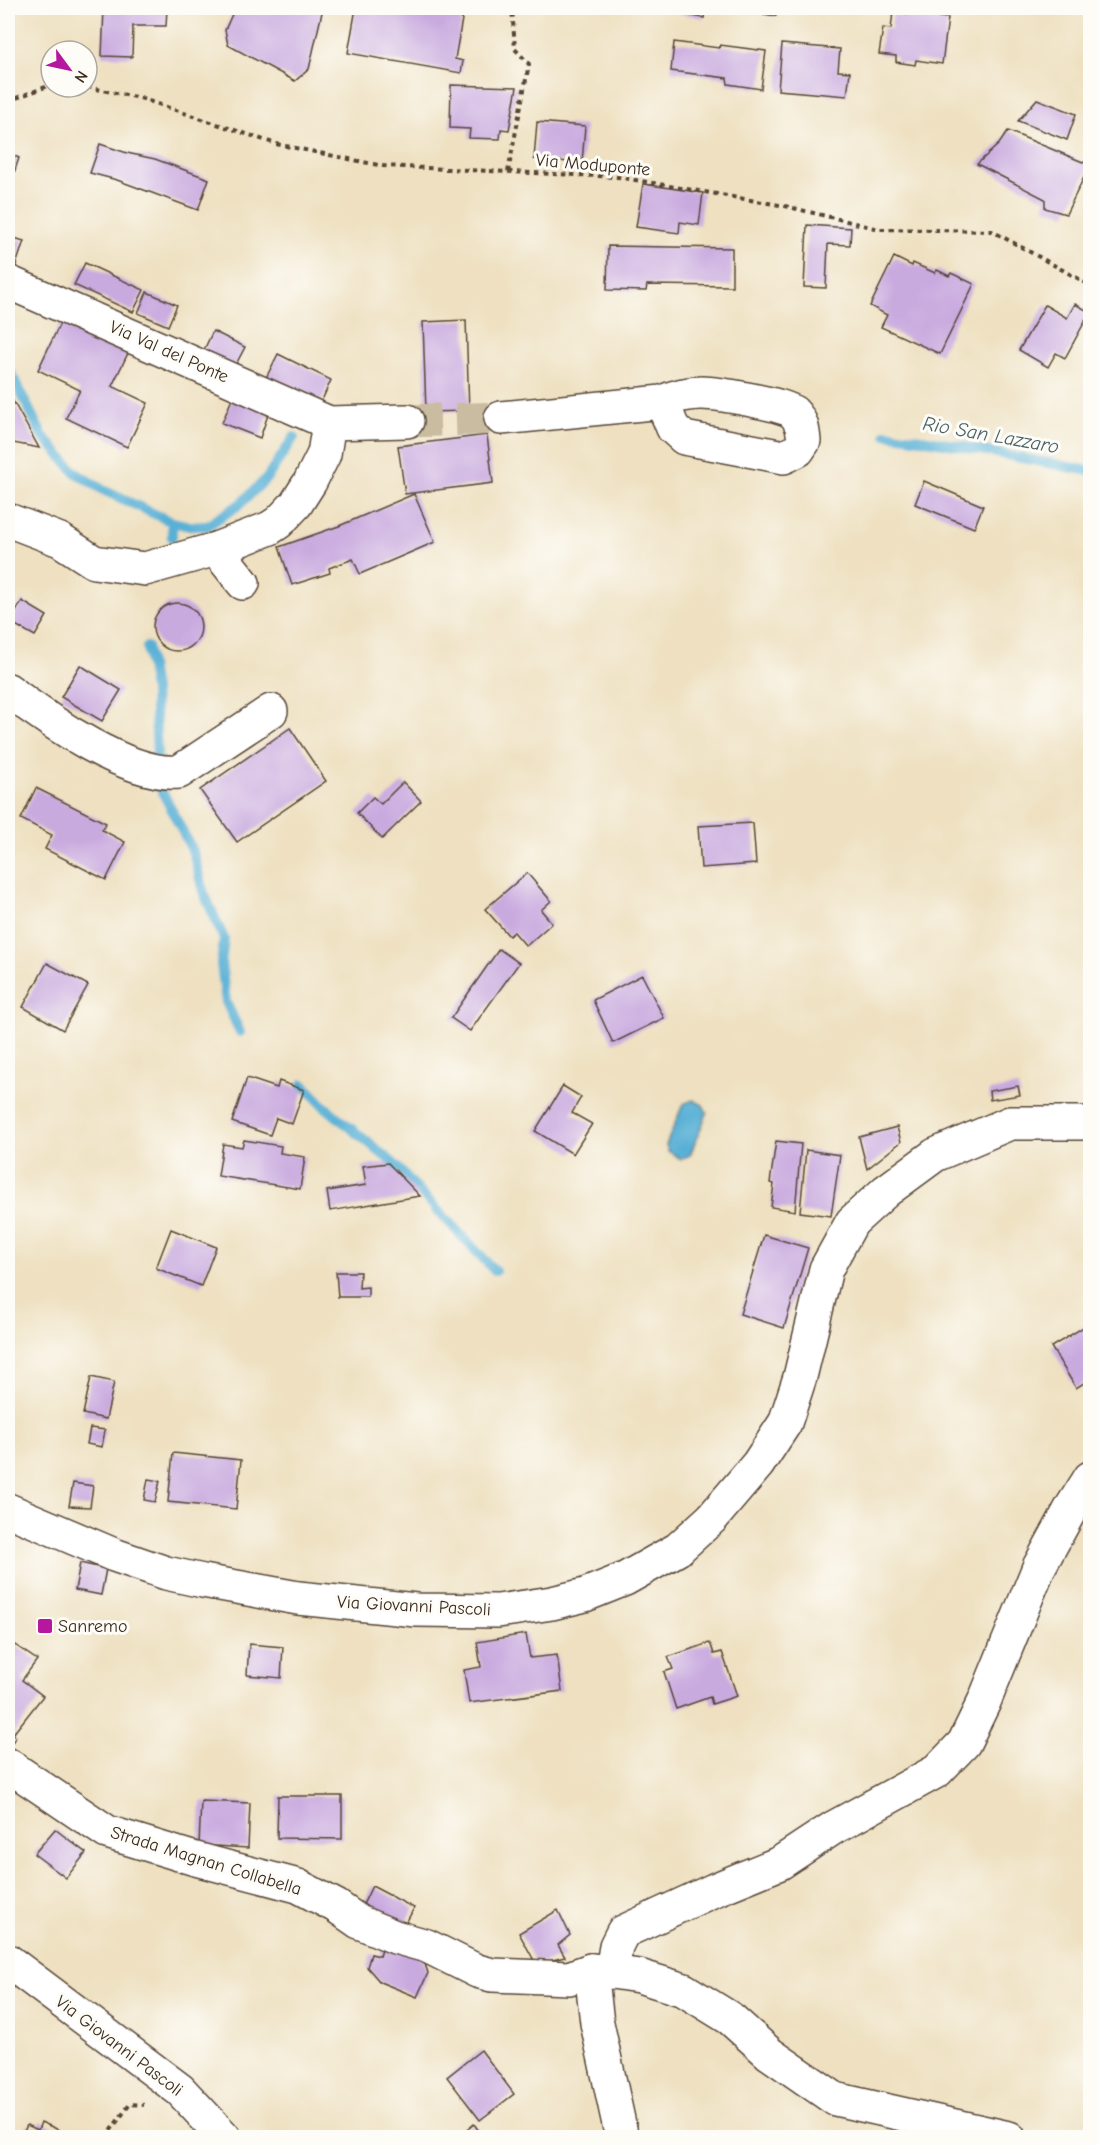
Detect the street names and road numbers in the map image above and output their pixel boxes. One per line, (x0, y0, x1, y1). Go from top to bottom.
street label: Via Moduponte (535, 150, 651, 180)
street label: Via Val del Ponte (106, 316, 232, 388)
street label: Via Giovanni Pascoli (337, 1591, 491, 1621)
street label: Strada Magnan Collabella (108, 1822, 304, 1900)
street label: Via Giovanni Pascoli (51, 1991, 187, 2101)

